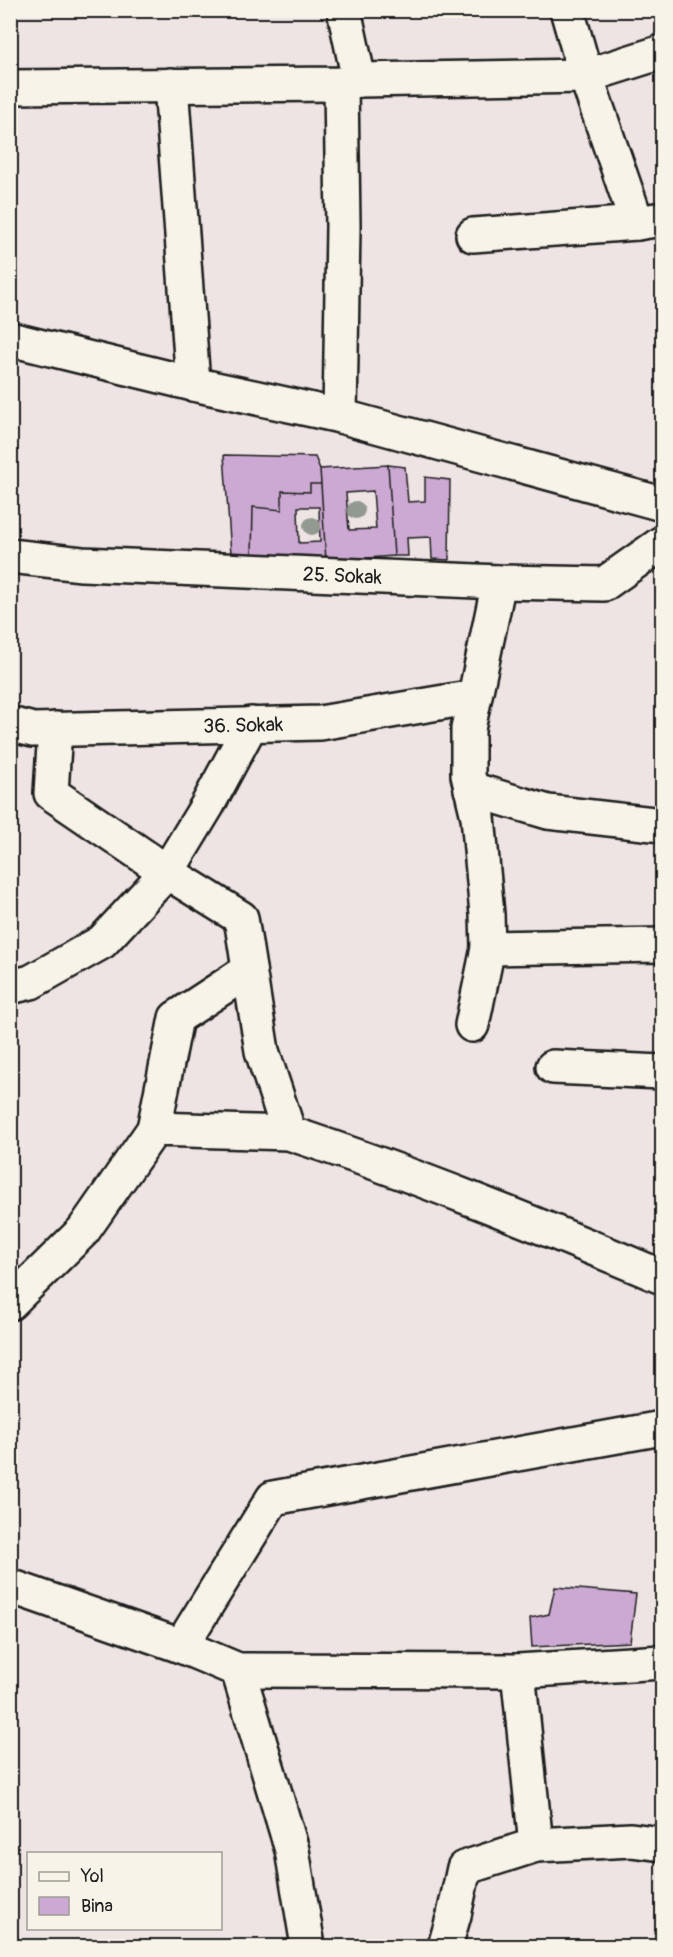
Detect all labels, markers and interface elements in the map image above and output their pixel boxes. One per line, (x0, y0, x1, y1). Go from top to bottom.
street label: 25. Sokak (302, 562, 383, 590)
street label: 36. Sokak (203, 712, 284, 739)
legend (27, 1852, 222, 1930)
text: Yol (80, 1865, 104, 1888)
text: Bina (81, 1895, 113, 1918)

